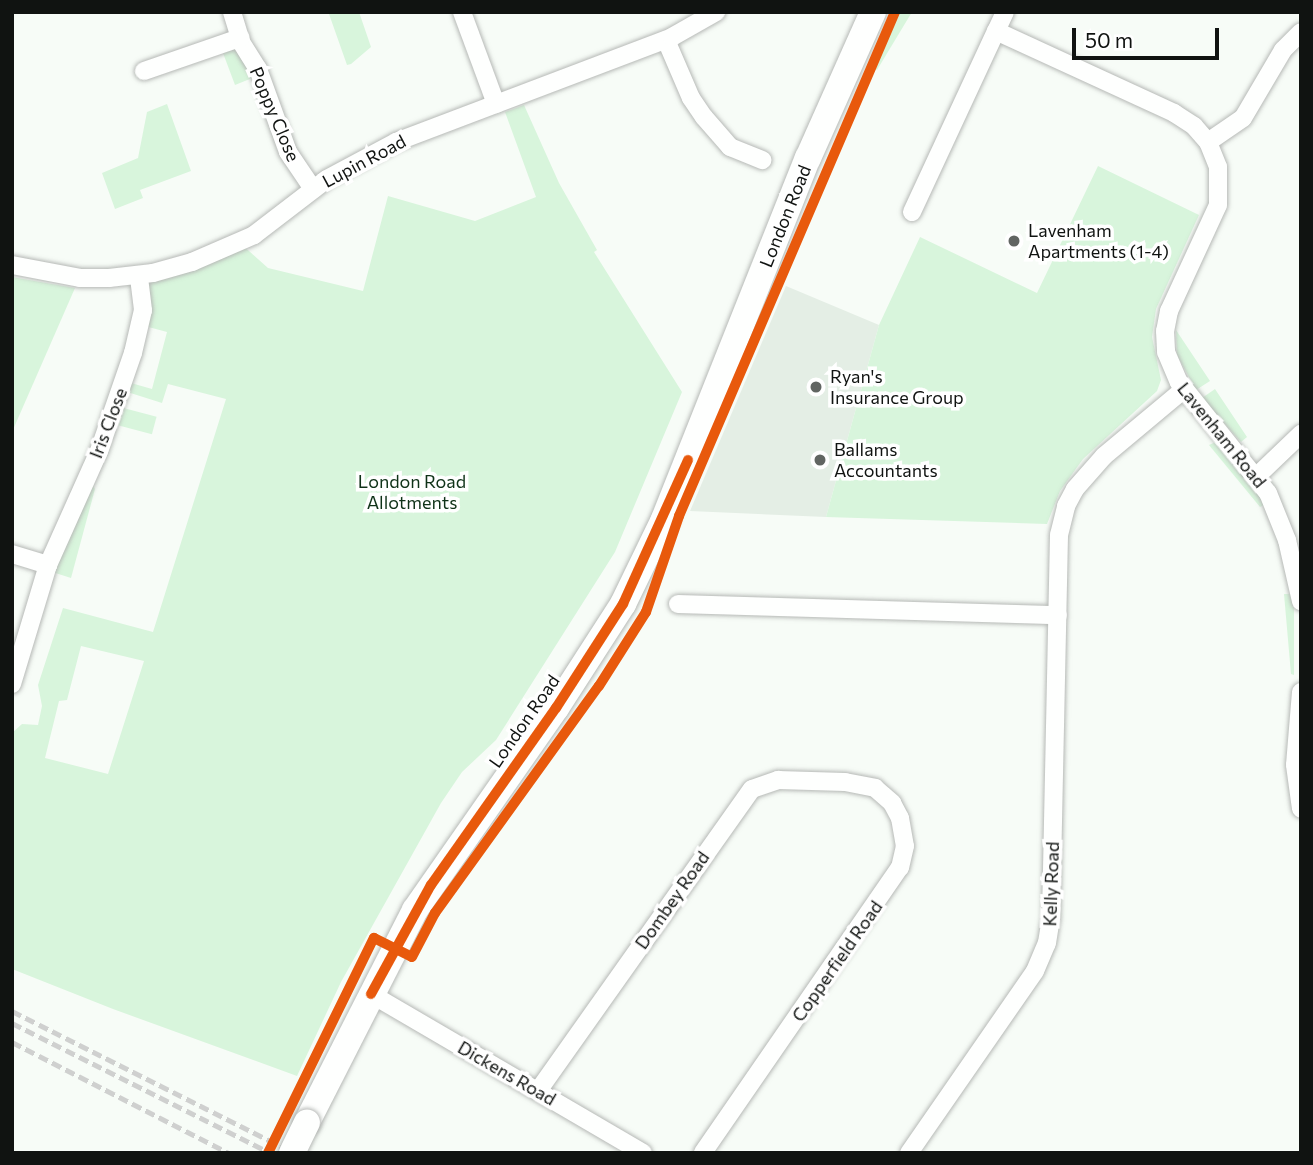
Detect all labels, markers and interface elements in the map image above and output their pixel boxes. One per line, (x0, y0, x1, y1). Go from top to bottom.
scale bar (1075, 14, 1222, 58)
text: 50 m (1085, 27, 1133, 52)
street label: Poppy Close (245, 63, 305, 165)
street label: Lupin Road (319, 130, 409, 192)
street label: London Road (755, 162, 815, 270)
place label: Lavenham Apartments (1-4) (1028, 220, 1169, 262)
marker: Lavenham Apartments (1-4) (1006, 233, 1022, 249)
place label: Ryan's Insurance Group (830, 366, 964, 408)
street label: Lavenham Road (1173, 378, 1271, 492)
marker: Ryan's Insurance Group (808, 379, 824, 395)
street label: Iris Close (85, 385, 131, 461)
place label: Ballams Accountants (834, 439, 938, 482)
marker: Ballams Accountants (812, 452, 828, 468)
park label: London Road Allotments (358, 471, 466, 514)
street label: London Road (484, 670, 564, 772)
street label: Kelly Road (1039, 841, 1063, 927)
street label: Dombey Road (630, 847, 714, 953)
street label: Copperfield Road (787, 896, 887, 1026)
street label: Dickens Road (454, 1036, 560, 1110)

